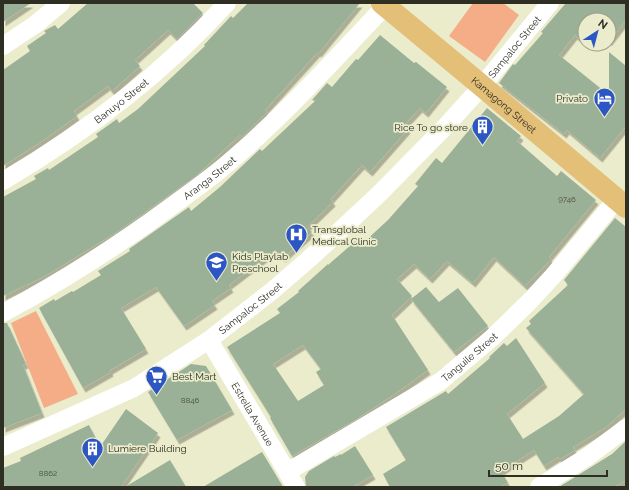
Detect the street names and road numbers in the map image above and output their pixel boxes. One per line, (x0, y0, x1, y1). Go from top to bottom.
street label: Sampaloc Street (486, 13, 543, 80)
street label: Kamagong Street (470, 74, 539, 135)
street label: Banuyo Street (92, 76, 151, 125)
street label: Aranga Street (181, 153, 238, 202)
street label: Sampaloc Street (217, 279, 284, 336)
street label: Tanguile Street (439, 330, 500, 384)
street label: Estrella Avenue (230, 380, 276, 448)

